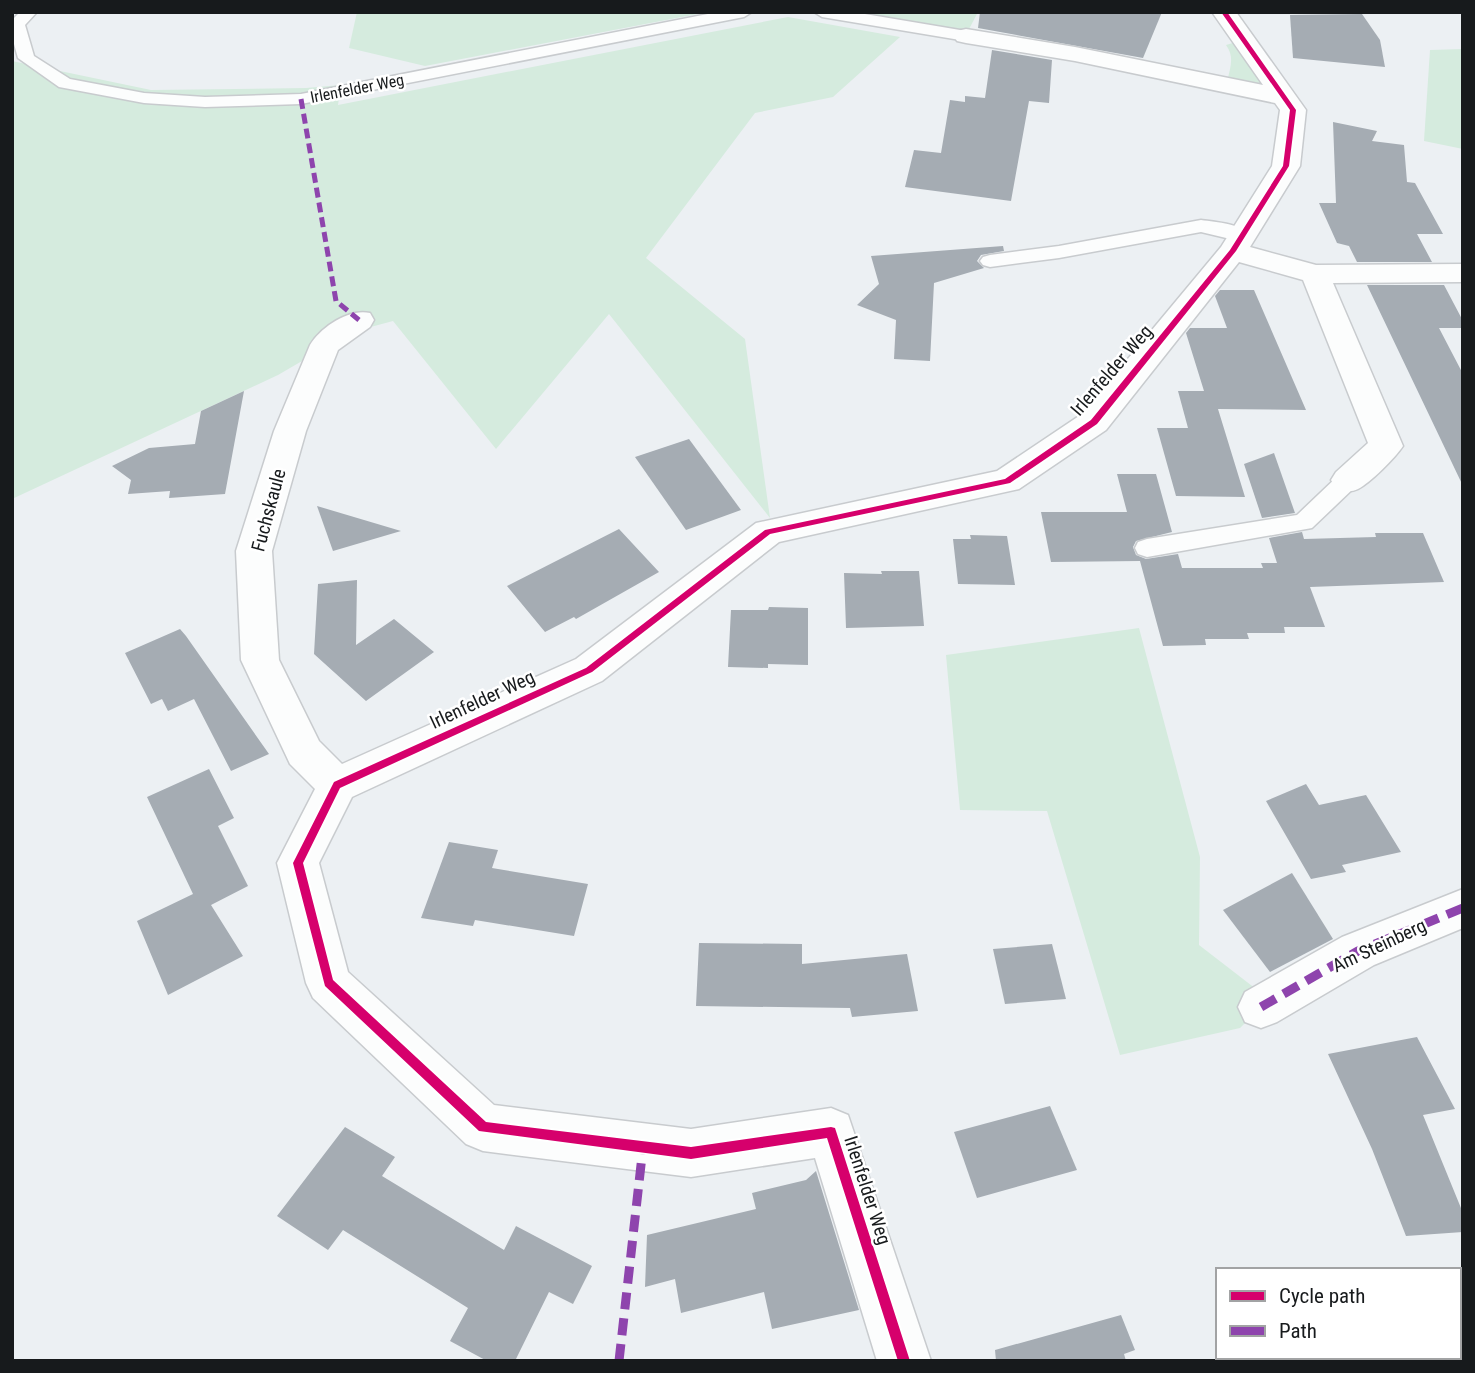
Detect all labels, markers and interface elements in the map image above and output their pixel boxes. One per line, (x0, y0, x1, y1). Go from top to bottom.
street label: Irlenfelder Weg (309, 70, 406, 107)
street label: Irlenfelder Weg (1066, 320, 1157, 421)
street label: Fuchskaule (246, 466, 291, 554)
street label: Irlenfelder Weg (426, 665, 538, 734)
street label: Am Steinberg (1329, 914, 1430, 977)
street label: Irlenfelder Weg (839, 1133, 896, 1247)
legend (1216, 1268, 1461, 1359)
text: Cycle path (1279, 1284, 1365, 1308)
text: Path (1279, 1319, 1317, 1343)

